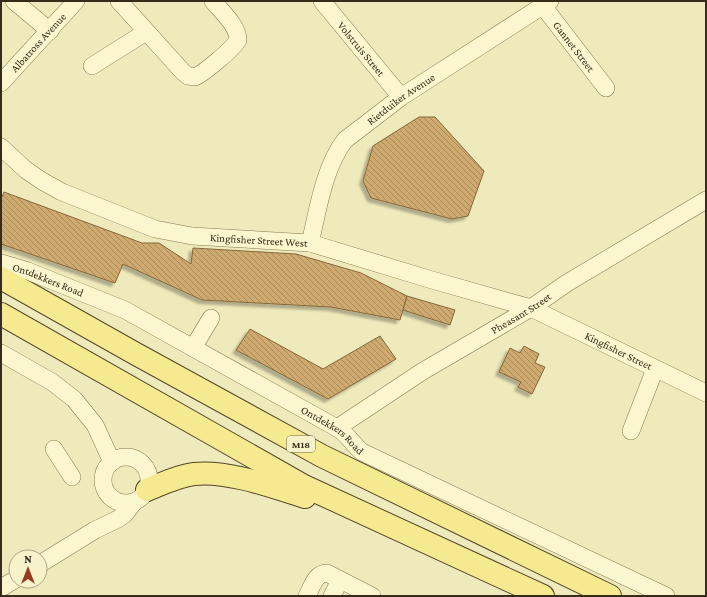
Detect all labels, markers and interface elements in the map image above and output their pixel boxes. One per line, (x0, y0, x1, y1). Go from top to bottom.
street label: Albatross Avenue (8, 10, 68, 74)
street label: Volstruis Street (335, 19, 388, 79)
street label: Gannet Street (551, 19, 597, 74)
street label: Rietduiker Avenue (364, 71, 437, 127)
street label: Kingfisher Street West (210, 231, 308, 249)
street label: Ontdekkers Road (11, 261, 86, 299)
street label: Pheasant Street (489, 290, 554, 336)
street label: Kingfisher Street (583, 329, 655, 372)
street label: Ontdekkers Road (299, 403, 366, 457)
road number: M18 (287, 436, 315, 452)
north arrow (8, 549, 48, 589)
text: N (24, 553, 32, 565)

